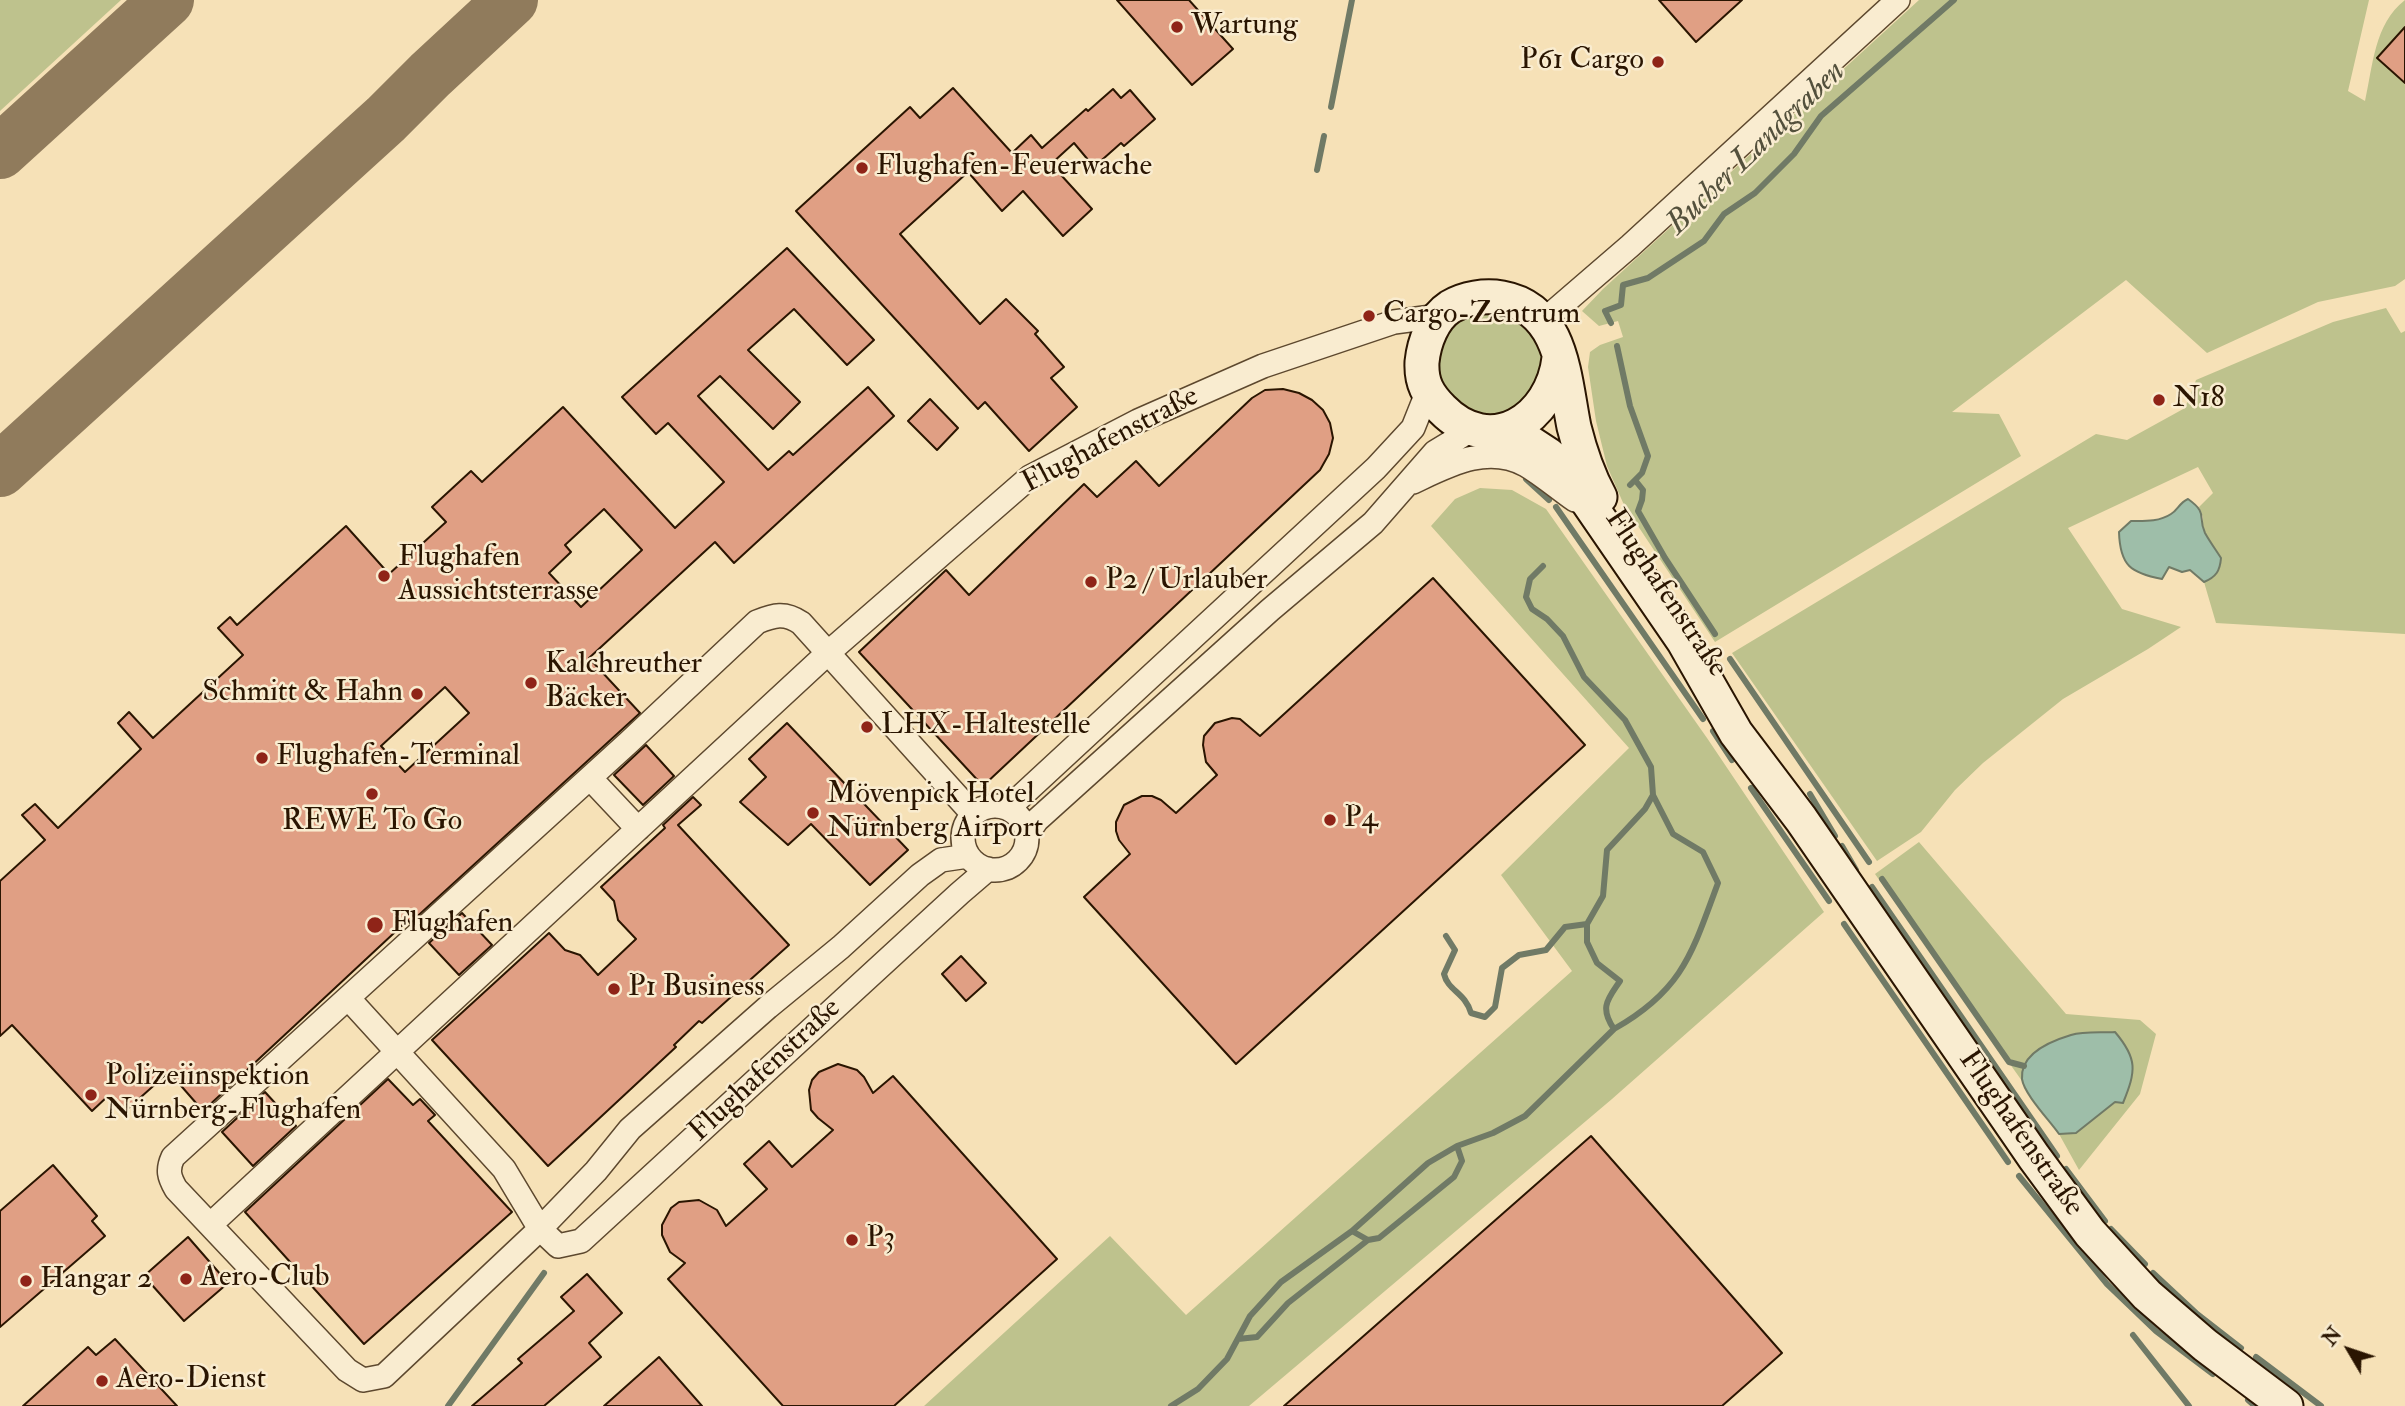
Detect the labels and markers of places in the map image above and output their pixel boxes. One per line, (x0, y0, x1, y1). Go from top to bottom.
place label: Wartung (1191, 9, 1298, 45)
marker: Wartung (1169, 19, 1185, 35)
place label: P61 Cargo (1520, 44, 1644, 80)
marker: P61 Cargo (1650, 54, 1666, 70)
place label: Flughafen-Feuerwache (876, 150, 1152, 186)
marker: Flughafen-Feuerwache (854, 160, 870, 176)
place label: Cargo-Zentrum (1383, 298, 1580, 334)
marker: Cargo-Zentrum (1361, 308, 1377, 324)
place label: N18 (2173, 382, 2225, 418)
marker: N18 (2151, 392, 2167, 408)
place label: Flughafen Aussichtsterrasse (398, 541, 599, 612)
place label: P2 / Urlauber (1105, 564, 1268, 600)
marker: Flughafen Aussichtsterrasse (376, 568, 392, 584)
marker: P2 / Urlauber (1083, 574, 1099, 590)
place label: Kalchreuther Bäcker (545, 648, 702, 718)
marker: Kalchreuther Bäcker (523, 675, 539, 691)
place label: Schmitt & Hahn (202, 676, 403, 712)
marker: Schmitt & Hahn (409, 686, 425, 702)
place label: LHX-Haltestelle (881, 709, 1090, 745)
marker: LHX-Haltestelle (859, 719, 875, 735)
place label: Flughafen-Terminal (276, 740, 520, 776)
marker: Flughafen-Terminal (254, 750, 270, 766)
place label: Mövenpick Hotel Nürnberg Airport (827, 778, 1043, 848)
marker: REWE To Go (364, 786, 380, 802)
place label: P4 (1344, 802, 1378, 838)
place label: REWE To Go (282, 805, 462, 841)
marker: Mövenpick Hotel Nürnberg Airport (805, 805, 821, 821)
marker: P4 (1322, 812, 1338, 828)
place label: Flughafen (391, 907, 513, 943)
marker: Flughafen (365, 915, 385, 935)
place label: P1 Business (628, 971, 765, 1007)
marker: P1 Business (606, 981, 622, 997)
place label: Polizeiinspektion Nürnberg-Flughafen (105, 1060, 361, 1130)
marker: Polizeiinspektion Nürnberg-Flughafen (83, 1087, 99, 1103)
place label: P3 (866, 1222, 895, 1258)
marker: P3 (844, 1232, 860, 1248)
place label: Aero-Club (200, 1261, 329, 1297)
place label: Hangar 2 (40, 1263, 152, 1299)
marker: Aero-Club (178, 1271, 194, 1287)
marker: Hangar 2 (18, 1273, 34, 1289)
place label: Aero-Dienst (116, 1363, 266, 1399)
marker: Aero-Dienst (94, 1373, 110, 1389)

